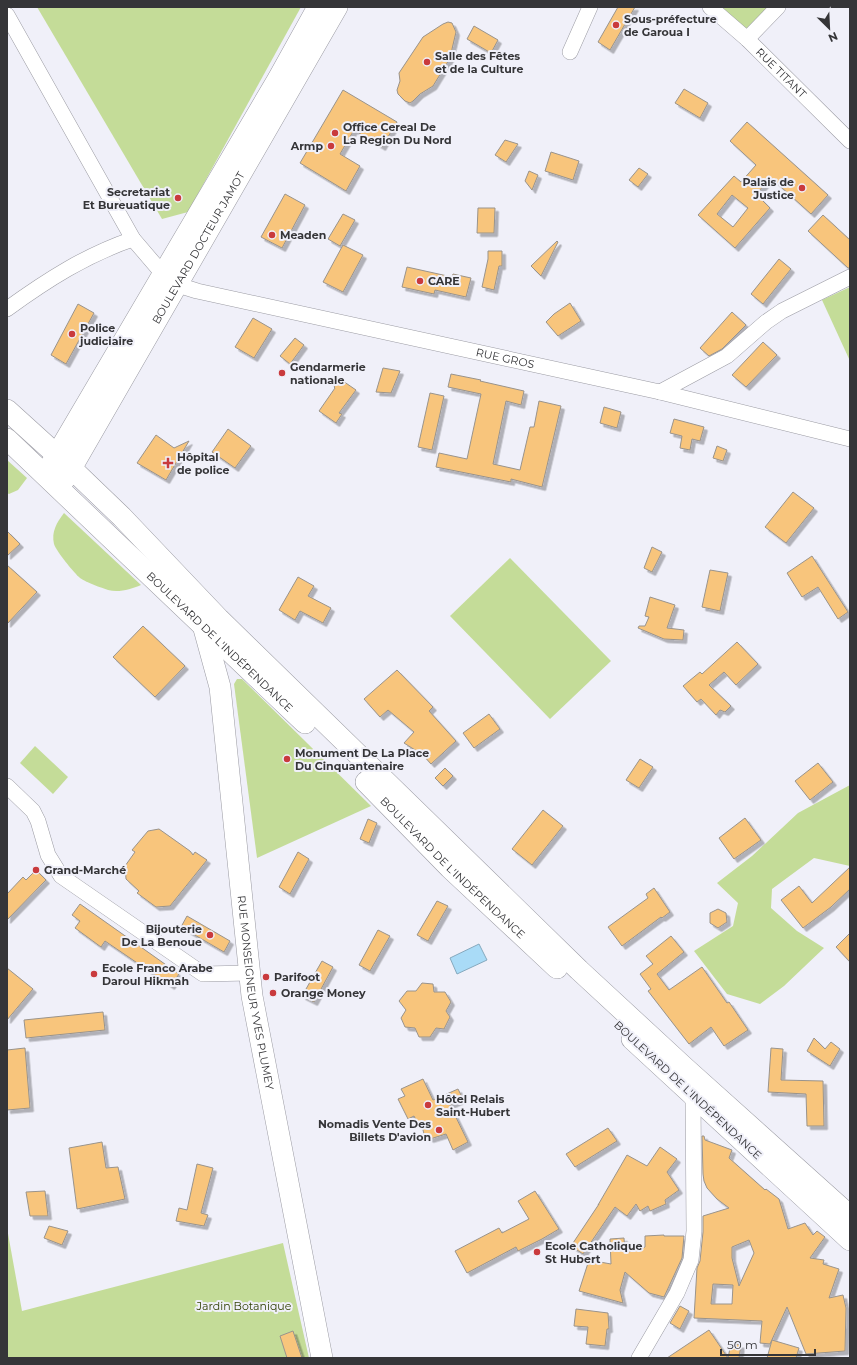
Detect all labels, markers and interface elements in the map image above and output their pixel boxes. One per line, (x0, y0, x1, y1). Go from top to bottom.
north arrow (809, 8, 849, 48)
place label: Sous-préfecture de Garoua I (624, 12, 717, 39)
marker: Sous-préfecture de Garoua I (611, 20, 621, 30)
text: N (826, 29, 840, 45)
street label: RUE TITANT (753, 45, 810, 101)
place label: Salle des Fêtes et de la Culture (435, 49, 523, 76)
marker: Salle des Fêtes et de la Culture (422, 57, 432, 67)
place label: Office Cereal De La Region Du Nord (343, 120, 452, 147)
marker: Office Cereal De La Region Du Nord (330, 128, 340, 138)
place label: Armp (290, 139, 323, 153)
marker: Armp (326, 141, 336, 151)
street label: BOULEVARD DOCTEUR JAMOT (149, 168, 248, 326)
place label: Palais de Justice (742, 175, 794, 202)
marker: Palais de Justice (797, 183, 807, 193)
place label: Secretariat Et Bureuatique (83, 185, 170, 212)
marker: Secretariat Et Bureuatique (173, 193, 183, 203)
place label: Meaden (280, 228, 326, 242)
marker: Meaden (267, 230, 277, 240)
place label: CARE (428, 274, 460, 288)
marker: CARE (415, 276, 425, 286)
place label: Police judiciaire (78, 321, 133, 348)
marker: Police judiciaire (67, 329, 77, 339)
street label: RUE GROS (475, 345, 536, 371)
place label: Gendarmerie nationale (290, 360, 366, 387)
marker: Gendarmerie nationale (277, 368, 287, 378)
place label: Hôpital de police (177, 450, 230, 477)
marker: Hôpital de police (162, 457, 174, 469)
street label: BOULEVARD DE L'INDÉPENDANCE (144, 569, 296, 715)
place label: Monument De La Place Du Cinquantenaire (295, 746, 429, 773)
marker: Monument De La Place Du Cinquantenaire (282, 754, 292, 764)
street label: BOULEVARD DE L'INDÉPENDANCE (377, 794, 528, 942)
place label: Grand-Marché (44, 863, 126, 877)
marker: Grand-Marché (31, 865, 41, 875)
street label: RUE MONSEIGNEUR YVES PLUMEY (235, 895, 277, 1091)
place label: Bijouterie De La Benoue (122, 922, 202, 949)
marker: Bijouterie De La Benoue (205, 930, 215, 940)
place label: Ecole Franco Arabe Daroul Hikmah (102, 961, 213, 988)
marker: Ecole Franco Arabe Daroul Hikmah (89, 969, 99, 979)
place label: Parifoot (274, 970, 320, 984)
marker: Parifoot (261, 972, 271, 982)
place label: Orange Money (281, 986, 366, 1000)
marker: Orange Money (268, 988, 278, 998)
street label: BOULEVARD DE L'INDÉPENDANCE (611, 1018, 765, 1162)
place label: Hôtel Relais Saint-Hubert (436, 1092, 511, 1119)
marker: Hôtel Relais Saint-Hubert (423, 1100, 433, 1110)
place label: Nomadis Vente Des Billets D'avion (318, 1117, 431, 1144)
marker: Nomadis Vente Des Billets D'avion (434, 1125, 444, 1135)
place label: Ecole Catholique St Hubert (545, 1239, 642, 1266)
marker: Ecole Catholique St Hubert (532, 1247, 542, 1257)
park label: Jardin Botanique (196, 1299, 292, 1313)
scale bar (721, 1331, 815, 1357)
text: 50 m (727, 1337, 758, 1352)

